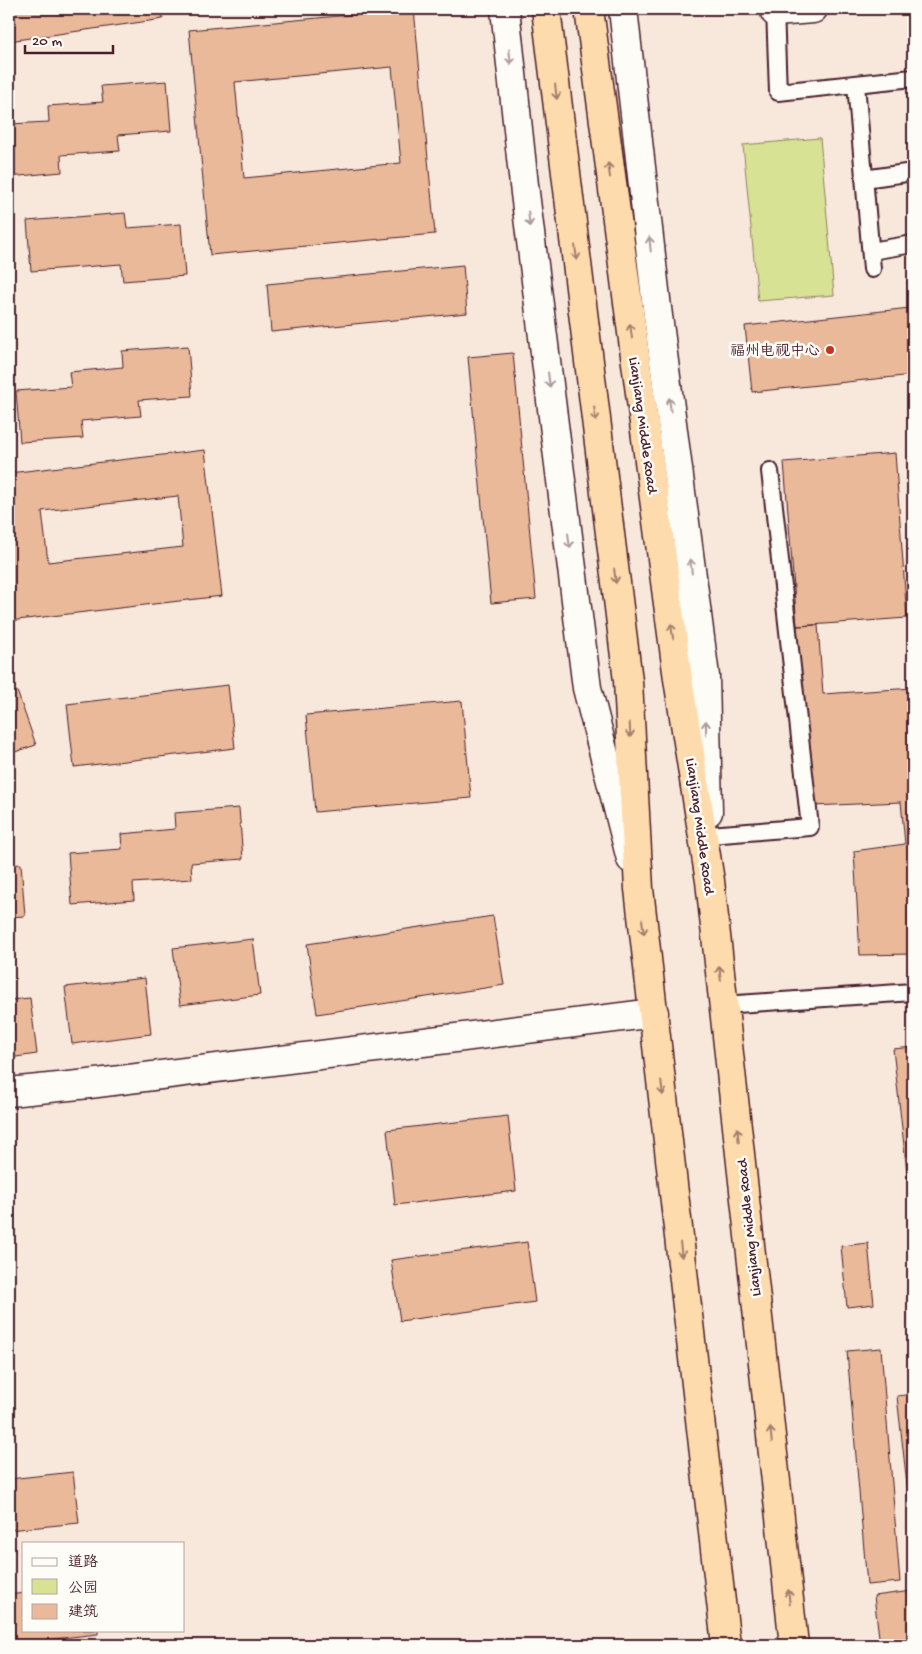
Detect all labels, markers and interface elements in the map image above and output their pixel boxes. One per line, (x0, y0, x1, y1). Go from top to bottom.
scale bar (25, 22, 112, 54)
text: 20 m (32, 33, 62, 51)
one-way arrow (505, 49, 515, 65)
one-way arrow (551, 84, 561, 100)
one-way arrow (604, 162, 614, 178)
one-way arrow (524, 210, 534, 226)
one-way arrow (645, 236, 655, 252)
one-way arrow (571, 245, 581, 261)
one-way arrow (626, 323, 636, 339)
place label: 福州电视中心 (730, 343, 820, 361)
marker: 福州电视中心 (824, 344, 836, 356)
street label: Lianjiang Middle Road (624, 356, 661, 496)
one-way arrow (544, 372, 554, 388)
one-way arrow (665, 397, 675, 413)
one-way arrow (591, 406, 601, 422)
one-way arrow (564, 533, 574, 549)
one-way arrow (685, 558, 695, 574)
one-way arrow (610, 567, 620, 583)
one-way arrow (667, 623, 677, 639)
one-way arrow (701, 720, 711, 736)
one-way arrow (626, 722, 635, 738)
street label: Lianjiang Middle Road (681, 757, 718, 897)
one-way arrow (638, 918, 648, 934)
one-way arrow (715, 965, 725, 981)
one-way arrow (657, 1080, 667, 1096)
one-way arrow (733, 1127, 743, 1143)
street label: Lianjiang Middle Road (734, 1157, 766, 1297)
one-way arrow (676, 1241, 686, 1257)
one-way arrow (766, 1428, 776, 1444)
legend (22, 1542, 185, 1632)
text: 道路 (68, 1554, 98, 1572)
text: 公园 (68, 1580, 98, 1598)
one-way arrow (784, 1589, 794, 1605)
text: 建筑 (68, 1604, 98, 1622)

